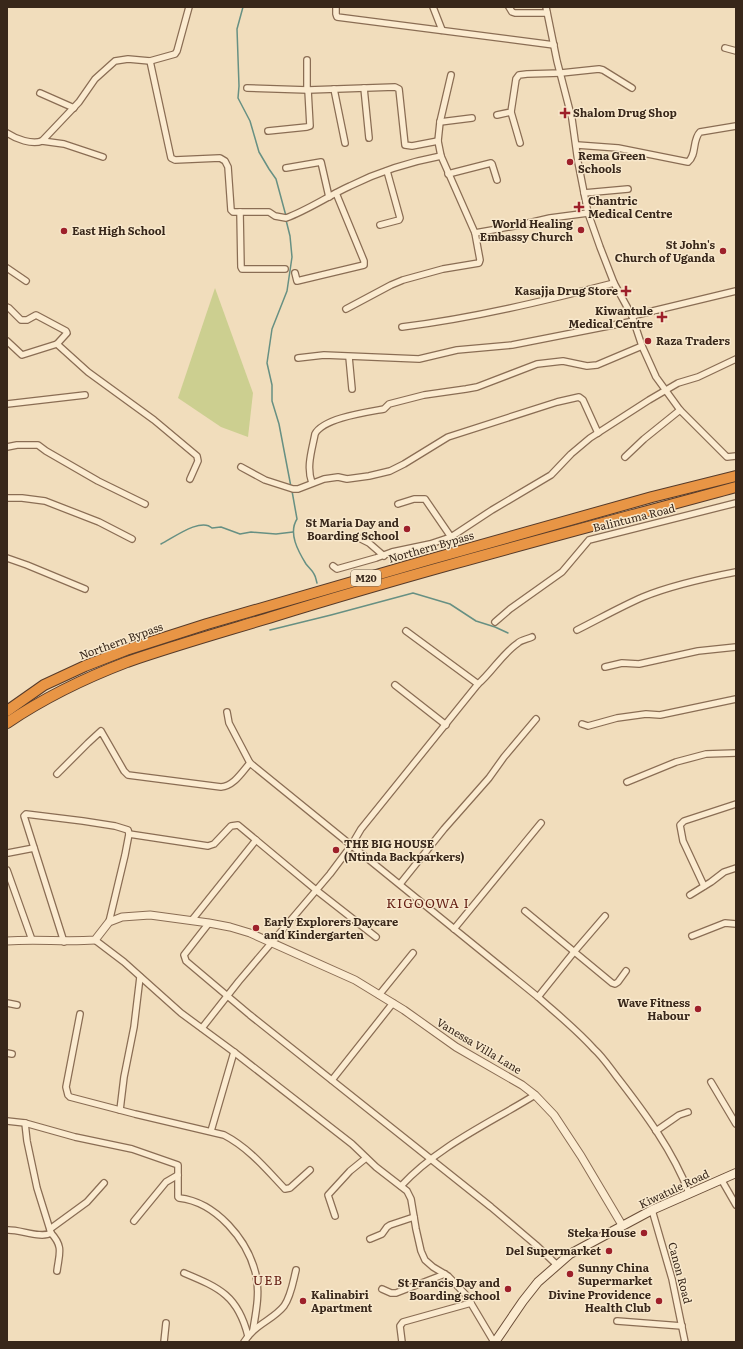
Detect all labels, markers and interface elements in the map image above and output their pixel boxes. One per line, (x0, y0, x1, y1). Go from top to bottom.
place label: Shalom Drug Shop (573, 104, 677, 120)
marker: Shalom Drug Shop (560, 108, 570, 118)
place label: Rema Green Schools (578, 147, 646, 176)
marker: Rema Green Schools (565, 157, 575, 167)
place label: Chantric Medical Centre (588, 192, 673, 221)
marker: Chantric Medical Centre (573, 201, 585, 213)
place label: World Healing Embassy Church (480, 215, 573, 244)
place label: East High School (72, 222, 166, 238)
marker: World Healing Embassy Church (576, 225, 586, 235)
marker: East High School (59, 226, 69, 236)
place label: St John's Church of Uganda (615, 236, 716, 265)
marker: St John's Church of Uganda (718, 246, 728, 256)
place label: Kasajja Drug Store (515, 282, 618, 298)
marker: Kasajja Drug Store (621, 286, 631, 296)
place label: Kiwantule Medical Centre (568, 302, 653, 331)
marker: Kiwantule Medical Centre (656, 311, 668, 323)
place label: Raza Traders (656, 332, 730, 348)
marker: Raza Traders (643, 336, 653, 346)
street label: Balintuma Road (591, 499, 677, 535)
place label: St Maria Day and Boarding School (306, 514, 399, 543)
marker: St Maria Day and Boarding School (402, 524, 412, 534)
street label: Northern Bypass (386, 526, 475, 566)
road number: M20 (351, 570, 381, 586)
street label: Northern Bypass (77, 617, 165, 663)
place label: THE BIG HOUSE (Ntinda Backparkers) (344, 835, 464, 864)
marker: THE BIG HOUSE (Ntinda Backparkers) (331, 845, 341, 855)
district label: KIGOOWA I (386, 893, 470, 912)
place label: Early Explorers Daycare and Kindergarten (264, 913, 398, 942)
marker: Early Explorers Daycare and Kindergarten (251, 923, 261, 933)
place label: Wave Fitness Habour (617, 994, 691, 1023)
marker: Wave Fitness Habour (693, 1004, 703, 1014)
street label: Vanessa Villa Lane (434, 1013, 525, 1077)
street label: Kiwatule Road (636, 1165, 712, 1211)
place label: Steka House (567, 1224, 636, 1240)
marker: Steka House (639, 1228, 649, 1238)
street label: Canon Road (665, 1240, 697, 1306)
place label: Del Supermarket (506, 1242, 601, 1258)
marker: Del Supermarket (604, 1246, 614, 1256)
place label: Sunny China Supermarket (578, 1259, 653, 1288)
marker: Sunny China Supermarket (565, 1269, 575, 1279)
district label: UEB (253, 1270, 283, 1289)
place label: St Francis Day and Boarding school (398, 1274, 500, 1303)
marker: St Francis Day and Boarding school (503, 1284, 513, 1294)
place label: Kalinabiri Apartment (311, 1286, 373, 1315)
place label: Divine Providence Health Club (548, 1286, 651, 1315)
marker: Kalinabiri Apartment (298, 1296, 308, 1306)
marker: Divine Providence Health Club (654, 1296, 664, 1306)

